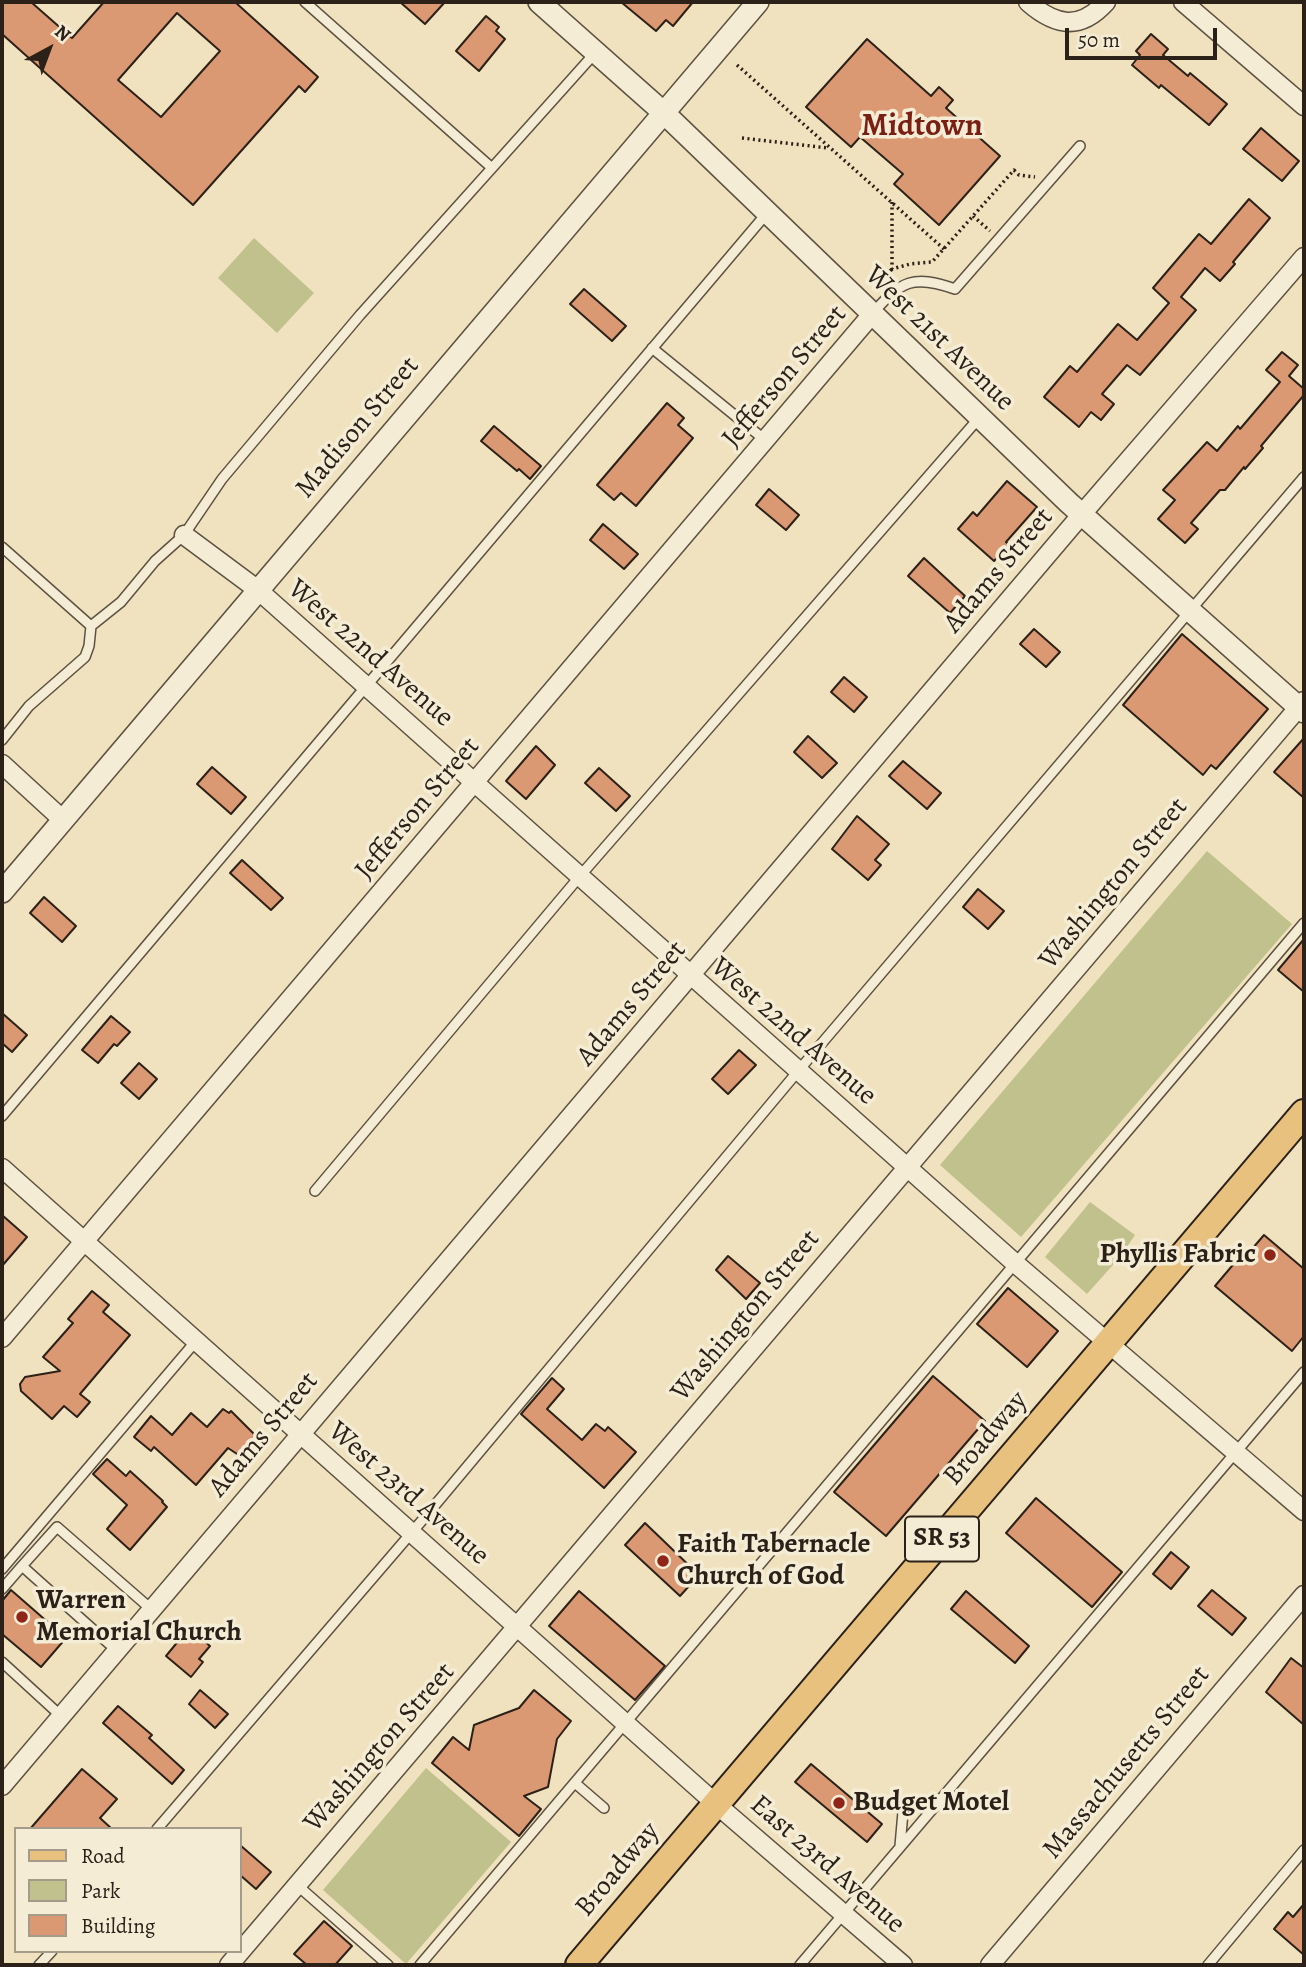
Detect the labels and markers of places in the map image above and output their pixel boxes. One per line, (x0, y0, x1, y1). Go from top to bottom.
place label: Phyllis Fabric (1100, 1238, 1256, 1272)
marker: Phyllis Fabric (1262, 1247, 1278, 1263)
place label: Faith Tabernacle Church of God (677, 1528, 870, 1594)
marker: Faith Tabernacle Church of God (655, 1553, 671, 1569)
place label: Warren Memorial Church (36, 1584, 242, 1650)
marker: Warren Memorial Church (14, 1609, 30, 1625)
place label: Budget Motel (853, 1786, 1009, 1820)
marker: Budget Motel (831, 1795, 847, 1811)

